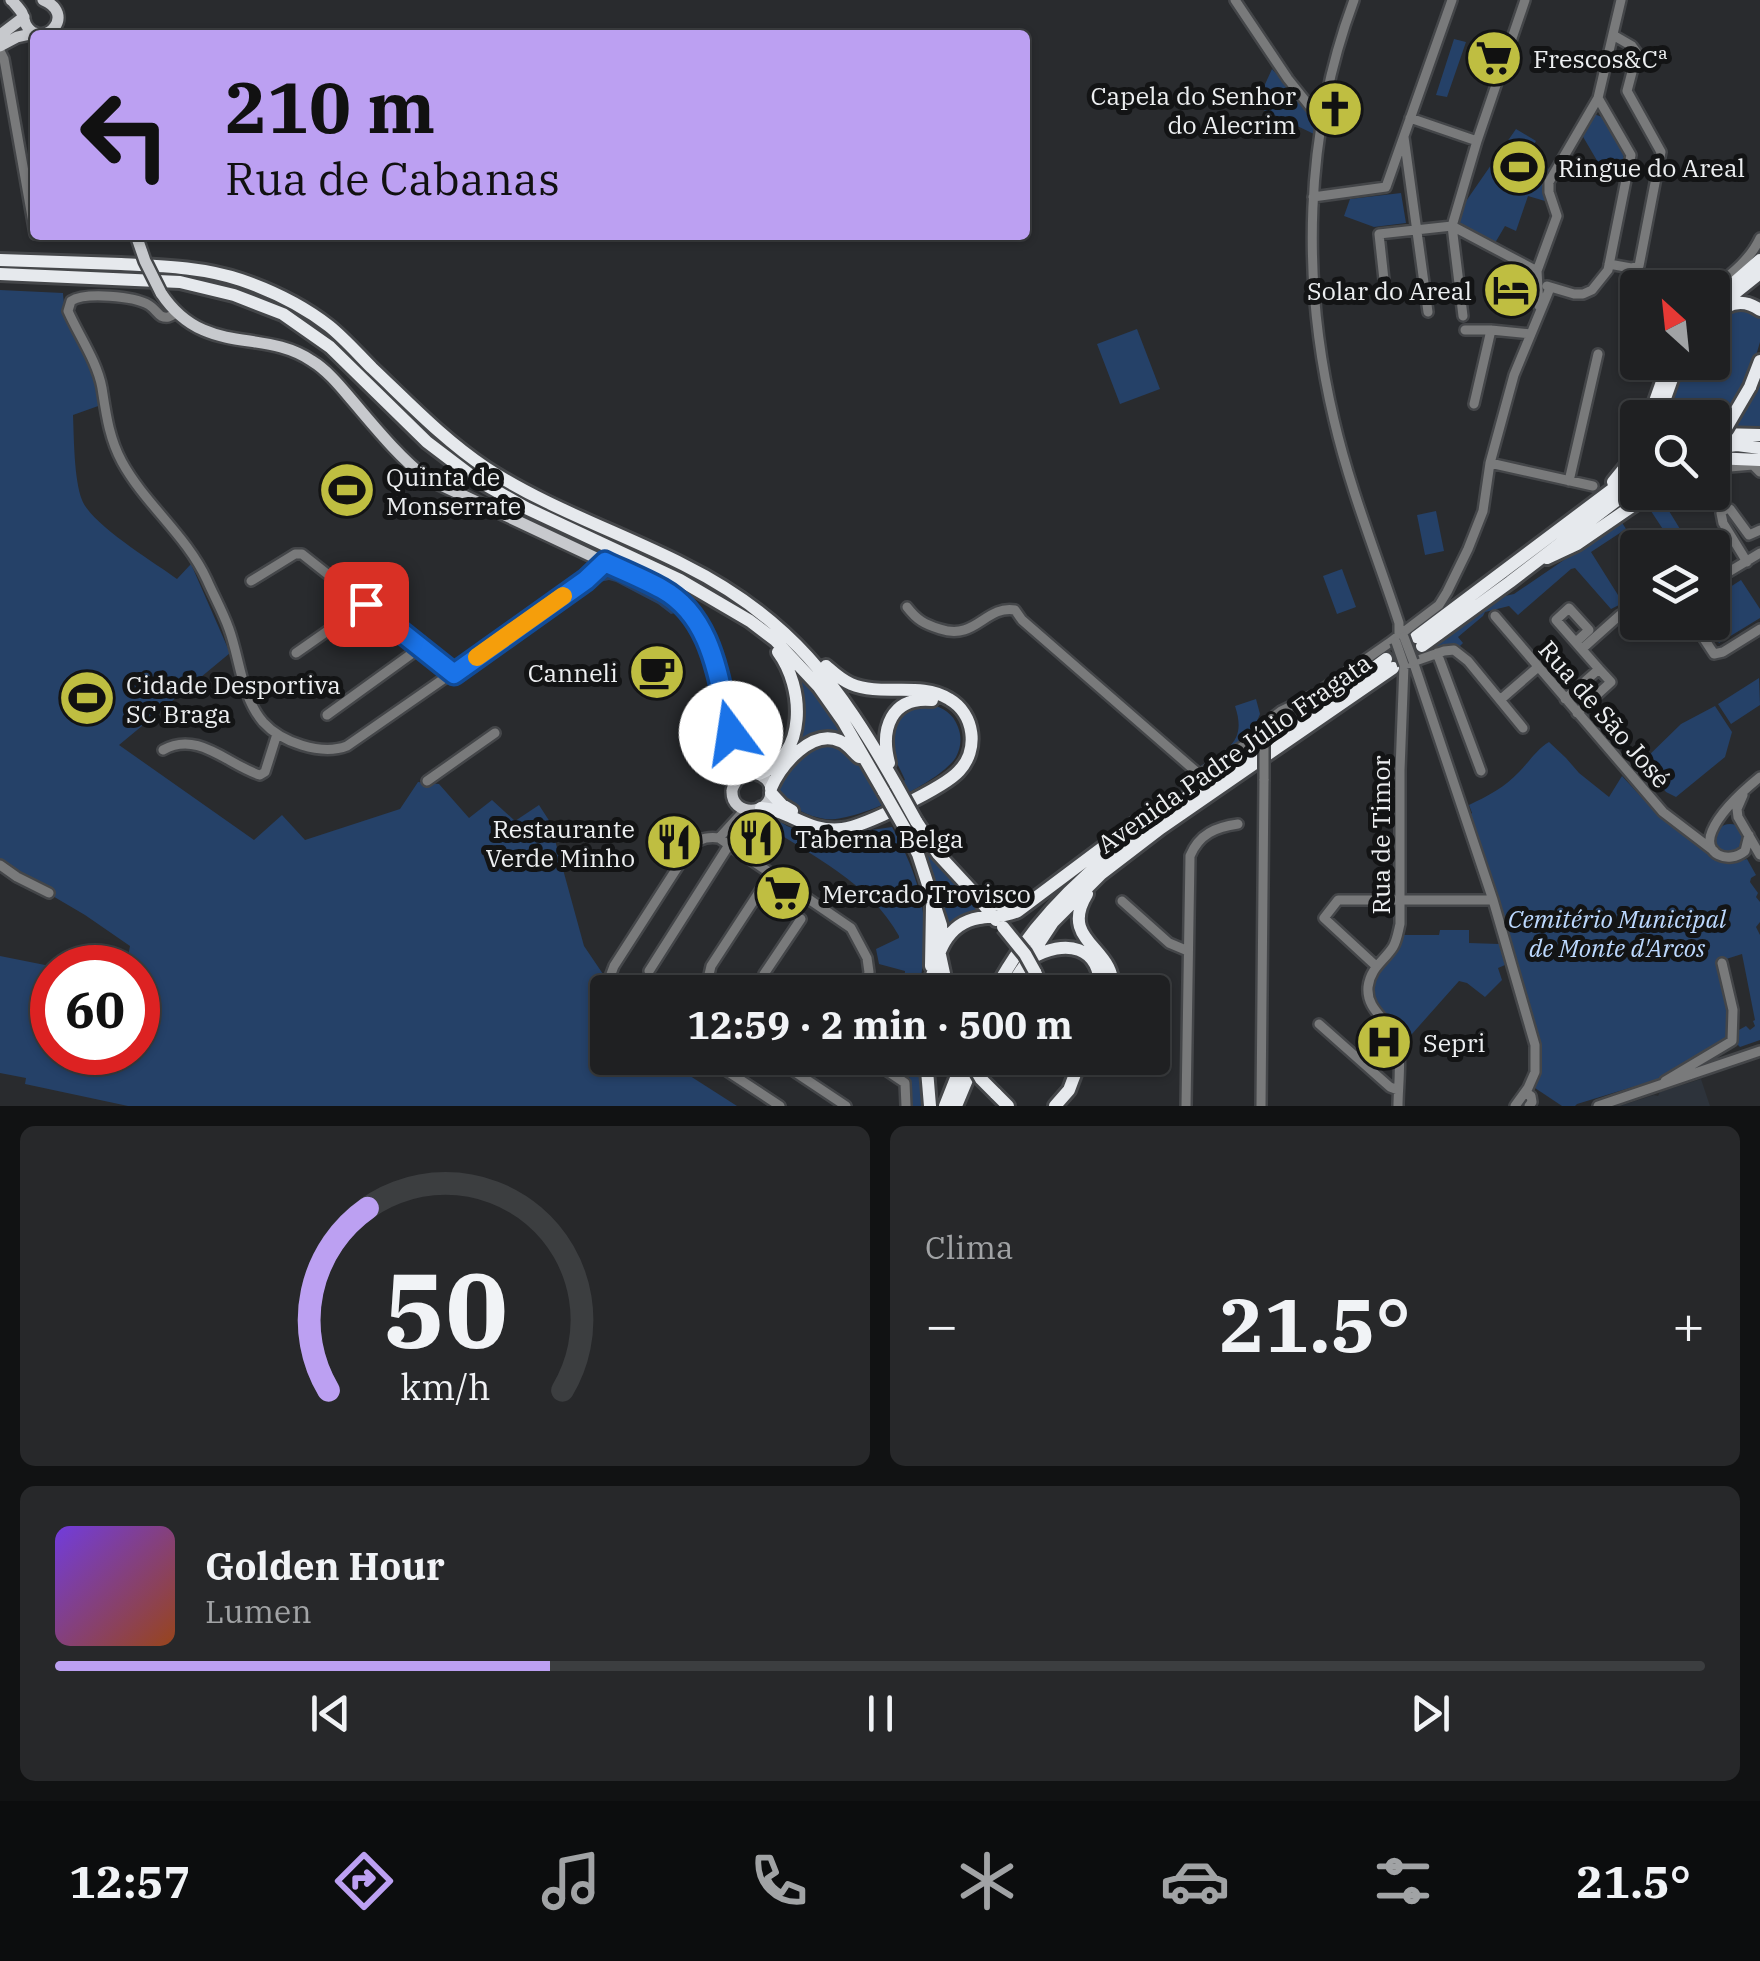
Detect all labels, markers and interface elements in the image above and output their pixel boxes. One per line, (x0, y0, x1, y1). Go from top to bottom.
supermarket icon: Frescos&Cª (1464, 28, 1524, 88)
place label: Frescos&Cª (1533, 42, 1668, 75)
text: 210 m (225, 61, 435, 152)
icon: left (60, 70, 190, 200)
place label: Capela do Senhor do Alecrim (1090, 79, 1296, 141)
church icon: Capela do Senhor do Alecrim (1305, 79, 1365, 139)
sports icon: Ringue do Areal (1489, 137, 1549, 197)
text: Rua de Cabanas (225, 149, 560, 207)
place label: Ringue do Areal (1558, 151, 1745, 184)
hotel icon: Solar do Areal (1481, 260, 1541, 320)
north arrow (1620, 270, 1730, 380)
map controls (1620, 270, 1730, 640)
place label: Solar do Areal (1307, 274, 1472, 307)
button: search (1620, 400, 1730, 510)
sports icon: Quinta de Monserrate (317, 460, 377, 520)
place label: Quinta de Monserrate (386, 460, 521, 522)
button: layers (1620, 530, 1730, 640)
pin (324, 562, 409, 647)
icon: arrive (339, 577, 394, 632)
street label: Rua de São José (1532, 633, 1678, 795)
cafe icon: Canneli (627, 642, 687, 702)
street label: Avenida Padre Júlio Fragata (1091, 646, 1377, 860)
place label: Canneli (528, 656, 618, 689)
sports icon: Cidade Desportiva SC Braga (57, 668, 117, 728)
place label: Cidade Desportiva SC Braga (126, 668, 341, 730)
position arrow (679, 681, 783, 785)
street label: Rua de Timor (1364, 755, 1397, 915)
restaurant icon: Taberna Belga (726, 808, 786, 868)
place label: Restaurante Verde Minho (486, 812, 635, 874)
restaurant icon: Restaurante Verde Minho (644, 812, 704, 872)
place label: Taberna Belga (795, 822, 964, 855)
supermarket icon: Mercado Trovisco (753, 863, 813, 923)
place label: Mercado Trovisco (822, 877, 1031, 910)
park label: Cemitério Municipal de Monte d'Arcos (1508, 902, 1727, 964)
speed limit sign: 60 (30, 945, 160, 1075)
text: 12:59 · 2 min · 500 m (687, 1000, 1073, 1049)
hospital icon: Sepri (1354, 1012, 1414, 1072)
place label: Sepri (1423, 1026, 1485, 1059)
text: Clima (925, 1226, 1013, 1268)
text: 50 (383, 1241, 507, 1377)
text: 21.5° (1219, 1275, 1411, 1373)
text: − (925, 1289, 958, 1360)
text: + (1672, 1289, 1705, 1360)
text: km/h (400, 1363, 490, 1410)
text: Golden Hour (205, 1541, 445, 1590)
text: Lumen (205, 1590, 312, 1632)
icon: previous (303, 1686, 358, 1741)
icon: pause (853, 1686, 908, 1741)
icon: next (1403, 1686, 1458, 1741)
icon: directions (329, 1846, 399, 1916)
icon: music (536, 1846, 606, 1916)
icon: phone (744, 1846, 814, 1916)
icon: climate (952, 1846, 1022, 1916)
icon: car (1160, 1846, 1230, 1916)
icon: filters (1368, 1846, 1438, 1916)
text: 12:57 (69, 1852, 191, 1910)
text: 21.5° (1576, 1852, 1691, 1910)

